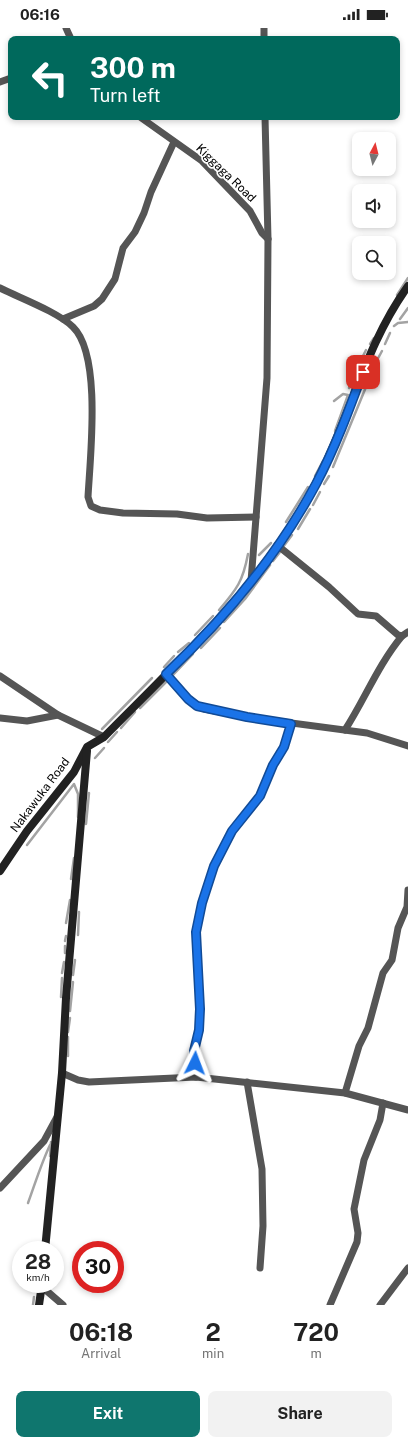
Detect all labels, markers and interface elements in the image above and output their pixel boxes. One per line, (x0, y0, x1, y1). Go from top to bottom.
text: 06:16 (20, 6, 60, 23)
text: 300 m (90, 51, 176, 84)
icon: left (24, 52, 76, 104)
text: Turn left (90, 85, 160, 106)
north arrow (352, 132, 396, 176)
map controls (352, 132, 396, 280)
street label: Kiggaga Road (193, 141, 259, 205)
button: sound (352, 184, 396, 228)
button: search (352, 236, 396, 280)
pin (346, 355, 380, 389)
icon: arrive (352, 361, 374, 383)
street label: Nakawuka Road (7, 755, 73, 835)
position arrow (174, 1042, 216, 1084)
speed limit sign: 30 (72, 1241, 124, 1293)
text: 28 (25, 1250, 51, 1274)
text: km/h (26, 1271, 50, 1283)
text: 06:18 (69, 1318, 133, 1346)
text: 2 (206, 1318, 221, 1346)
text: 720 (293, 1318, 339, 1346)
text: Arrival (81, 1346, 121, 1361)
text: min (202, 1346, 224, 1361)
text: m (310, 1346, 322, 1361)
button: Exit (16, 1391, 200, 1437)
button: Share (208, 1391, 392, 1437)

